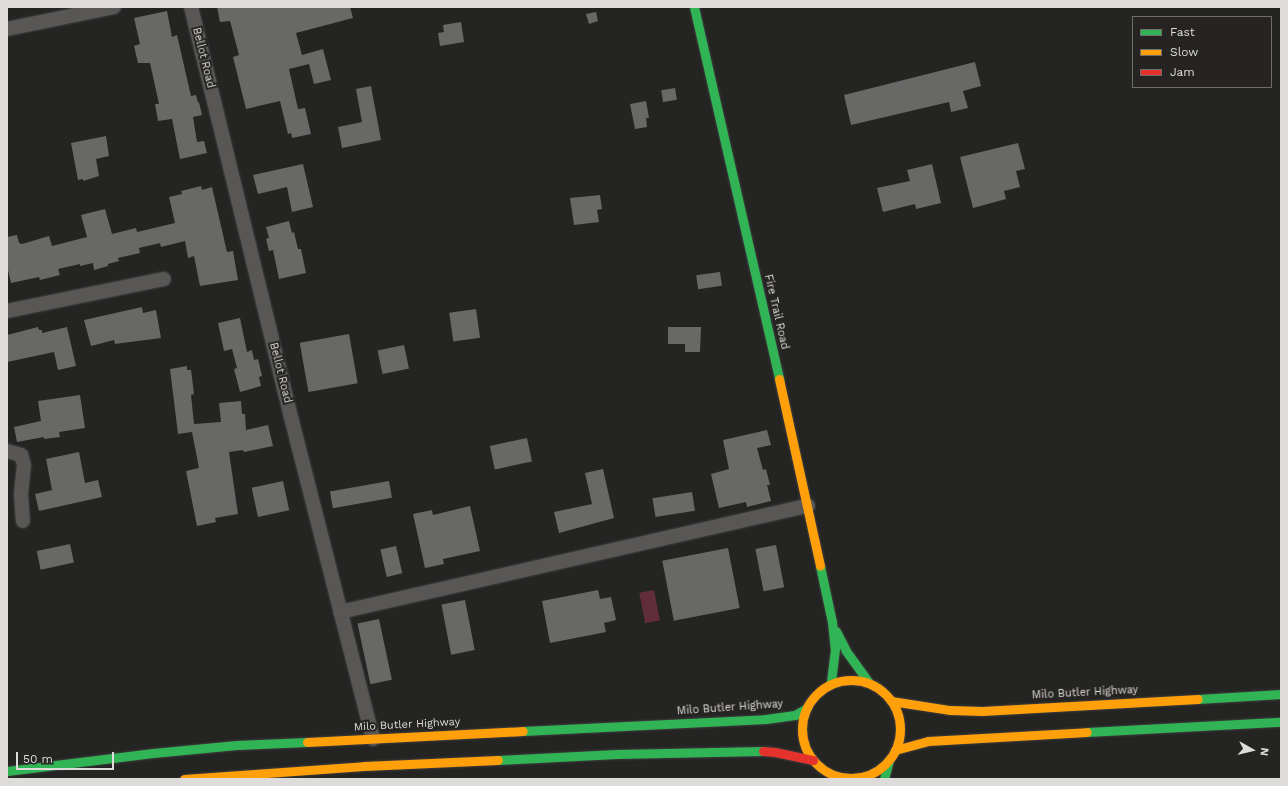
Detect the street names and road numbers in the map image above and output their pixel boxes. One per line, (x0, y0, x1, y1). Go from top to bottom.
street label: Bellot Road (189, 26, 217, 90)
street label: Fire Trail Road (761, 273, 791, 351)
street label: Bellot Road (266, 341, 294, 405)
street label: Milo Butler Highway (1031, 684, 1139, 702)
street label: Milo Butler Highway (676, 698, 784, 718)
street label: Milo Butler Highway (353, 716, 461, 734)

